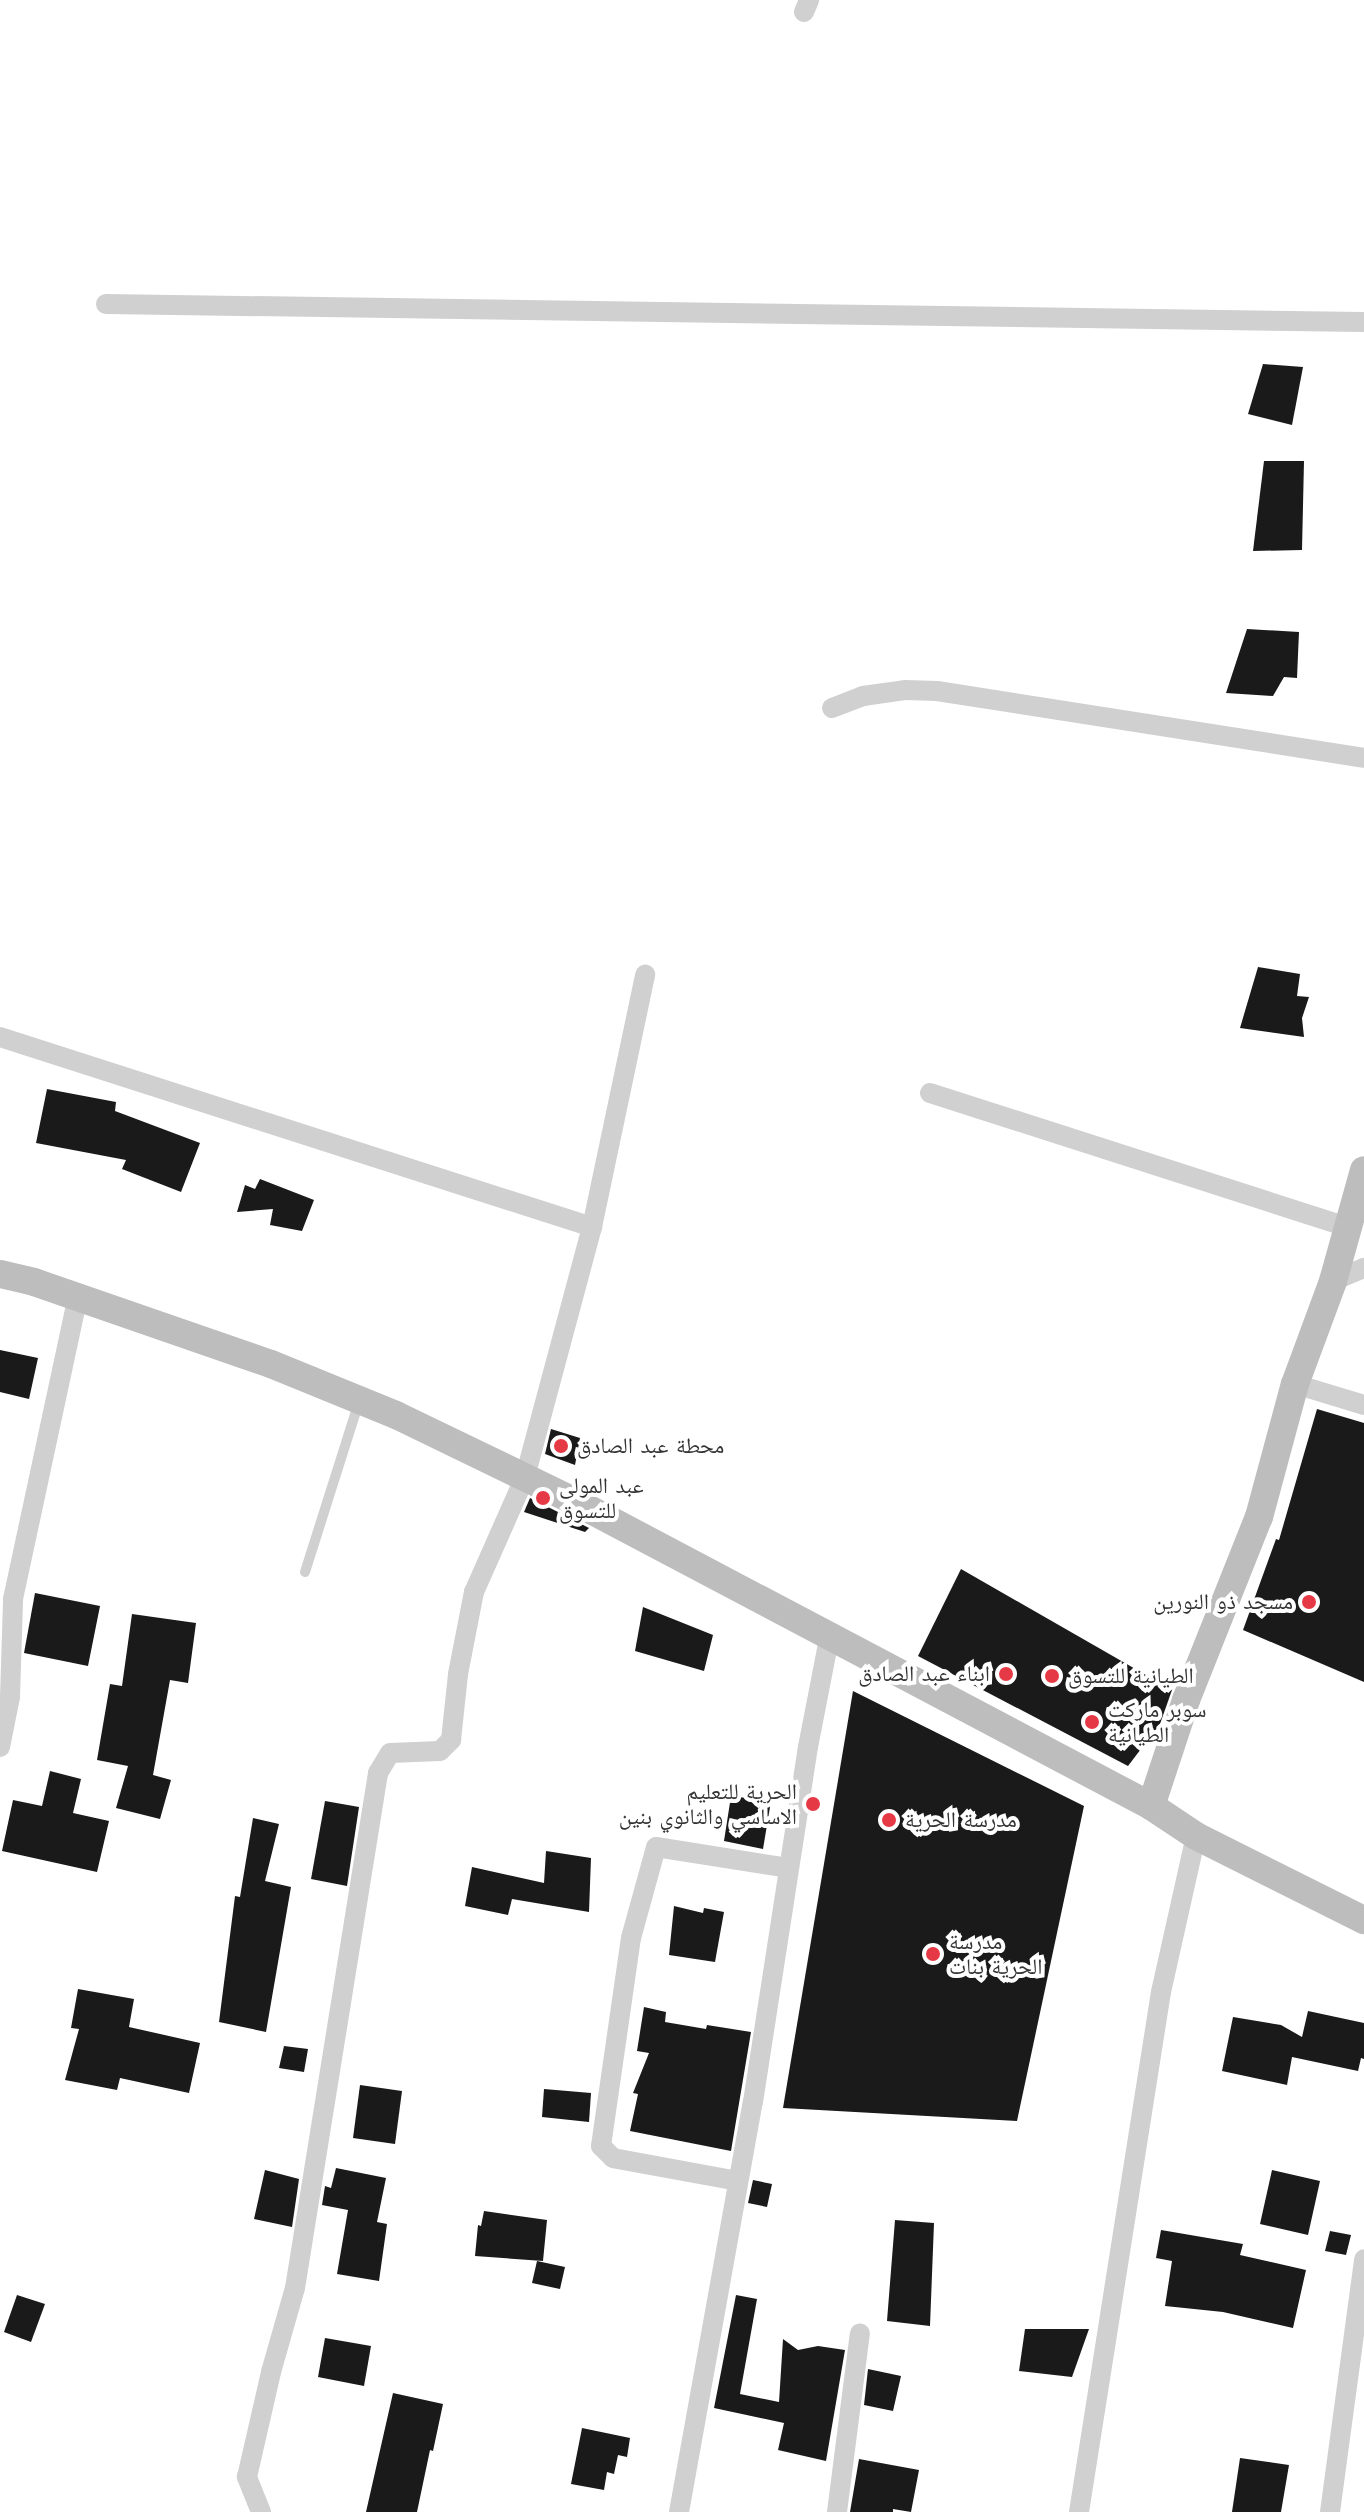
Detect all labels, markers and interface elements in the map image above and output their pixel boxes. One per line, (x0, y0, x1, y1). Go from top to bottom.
place label: محطة عبد الصادق (577, 1433, 724, 1459)
marker: محطة عبد الصادق (552, 1437, 570, 1455)
place label: عبد المولى للتسوق (559, 1472, 644, 1524)
marker: عبد المولى للتسوق (534, 1489, 552, 1507)
place label: مسجد ذو النورين (1153, 1589, 1293, 1615)
marker: مسجد ذو النورين (1300, 1593, 1318, 1611)
place label: ابناء عبد الصادق (858, 1661, 990, 1687)
place label: الطيانية للتسوق (1068, 1663, 1194, 1689)
marker: ابناء عبد الصادق (997, 1665, 1015, 1683)
marker: الطيانية للتسوق (1043, 1667, 1061, 1685)
place label: سوبر ماركت الطيانية (1108, 1696, 1206, 1748)
marker: سوبر ماركت الطيانية (1083, 1713, 1101, 1731)
place label: الحرية للتعليم الاساسي والثانوي بنين (619, 1778, 797, 1830)
marker: الحرية للتعليم الاساسي والثانوي بنين (804, 1795, 822, 1813)
place label: مدرسة الحرية (905, 1807, 1017, 1833)
marker: مدرسة الحرية (880, 1811, 898, 1829)
place label: مدرسة الحرية بنات (949, 1928, 1042, 1980)
marker: مدرسة الحرية بنات (924, 1945, 942, 1963)

